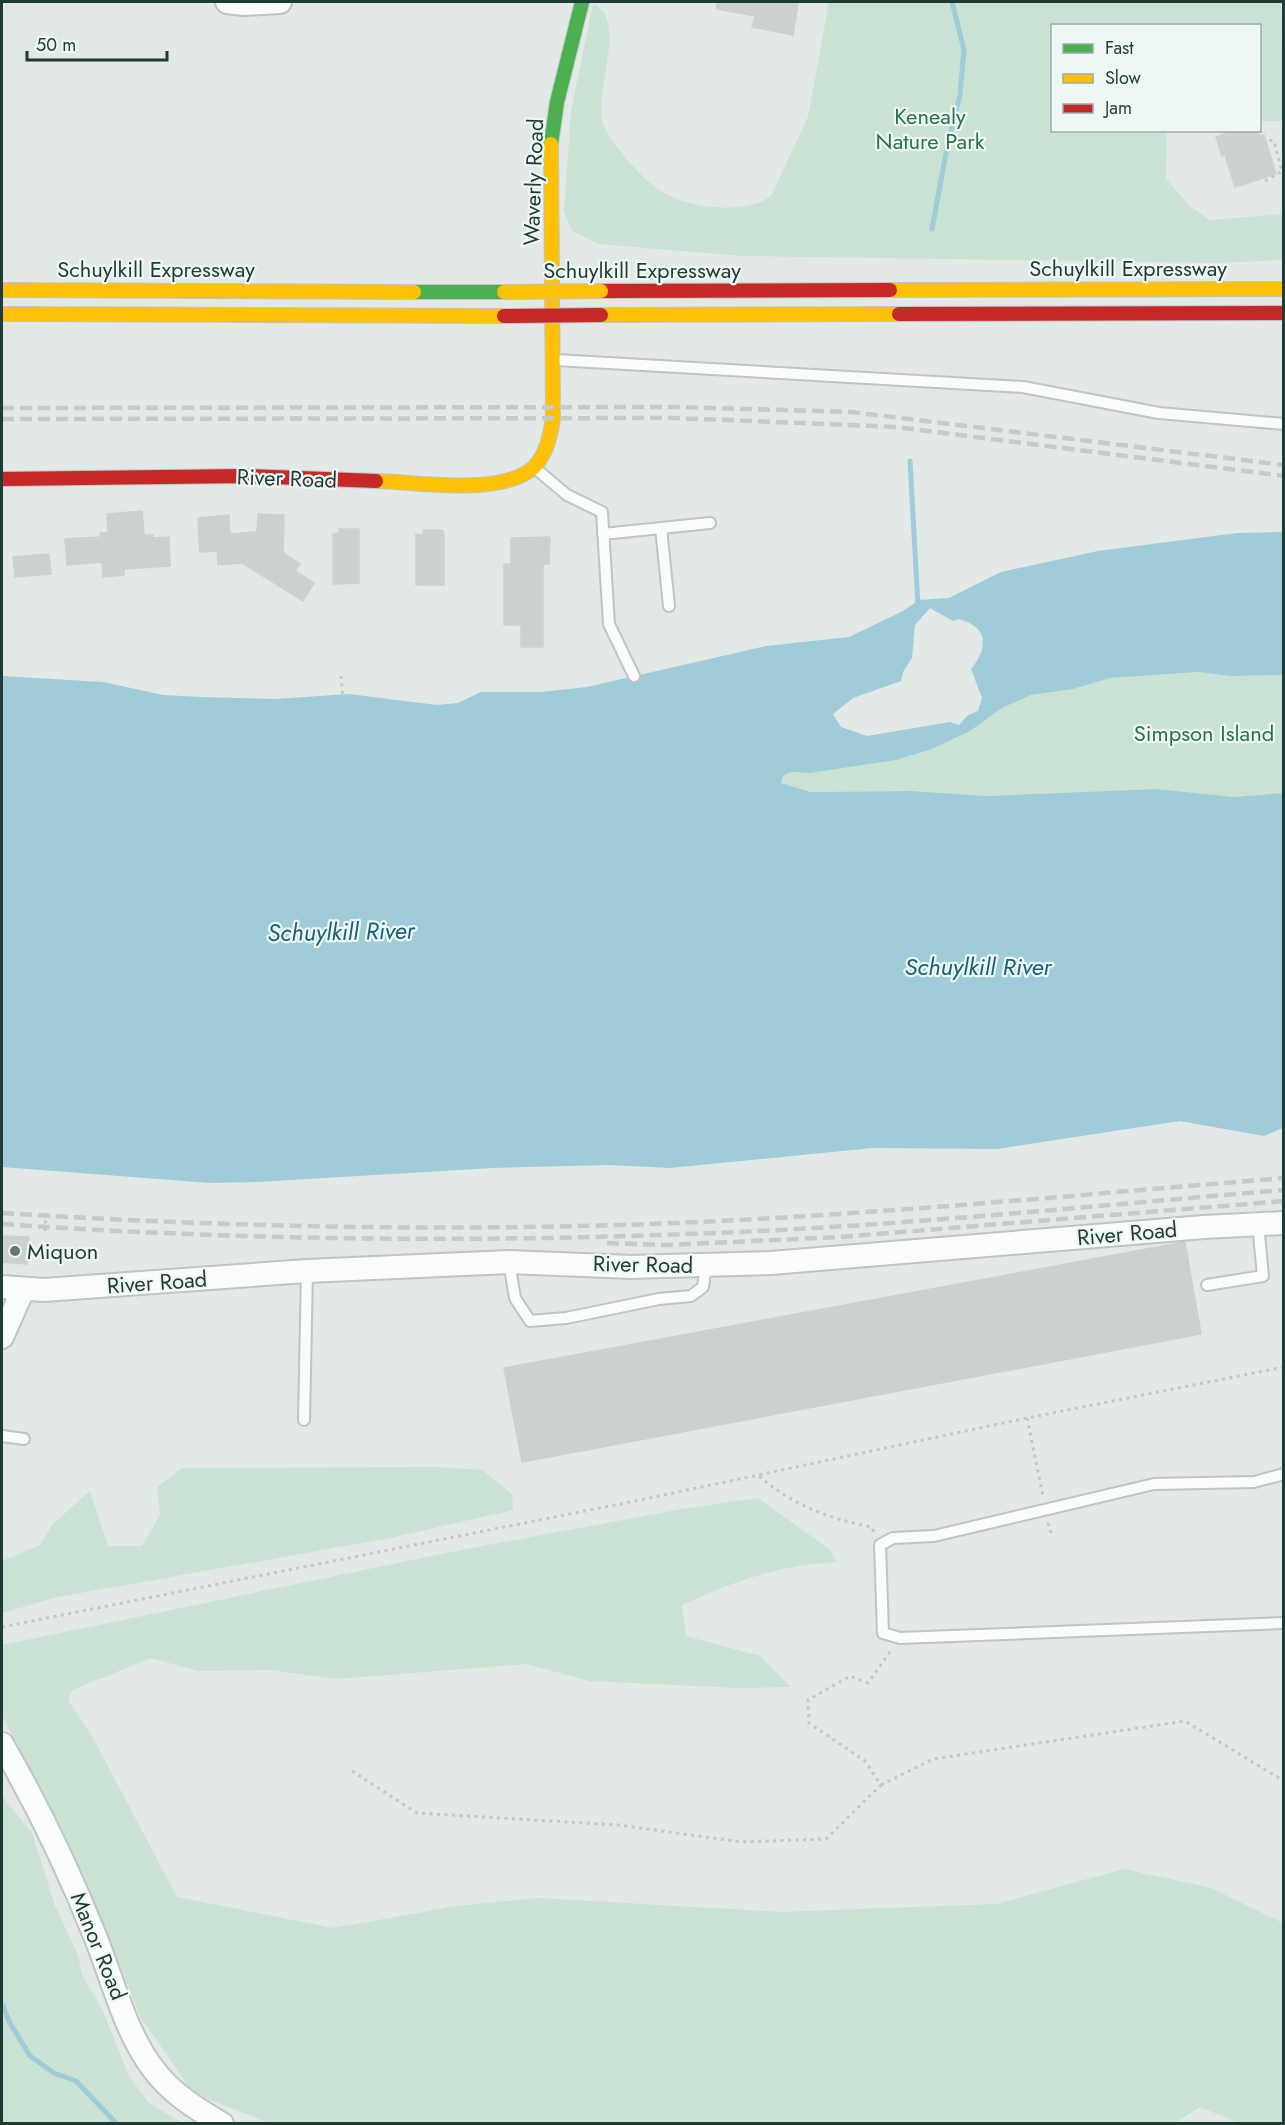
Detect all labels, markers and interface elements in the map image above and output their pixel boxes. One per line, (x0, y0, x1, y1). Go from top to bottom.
scale bar (27, 24, 166, 62)
legend (1051, 24, 1261, 132)
text: 50 m (36, 32, 76, 58)
text: Fast (1105, 35, 1134, 61)
text: Slow (1105, 65, 1142, 91)
text: Jam (1103, 95, 1132, 121)
park label: Kenealy Nature Park (876, 100, 985, 157)
street label: Waverly Road (515, 118, 551, 246)
street label: Schuylkill Expressway (1029, 252, 1227, 284)
street label: Schuylkill Expressway (57, 253, 255, 285)
street label: Schuylkill Expressway (543, 254, 741, 286)
street label: River Road (236, 460, 338, 496)
park label: Simpson Island (1134, 717, 1274, 749)
water label: Schuylkill River (267, 913, 417, 950)
water label: Schuylkill River (904, 949, 1054, 984)
street label: River Road (1076, 1213, 1178, 1253)
place label: Miquon (27, 1235, 98, 1267)
marker: Miquon (8, 1244, 22, 1258)
street label: River Road (593, 1247, 693, 1281)
street label: River Road (106, 1263, 208, 1301)
street label: Manor Road (63, 1887, 135, 2005)

